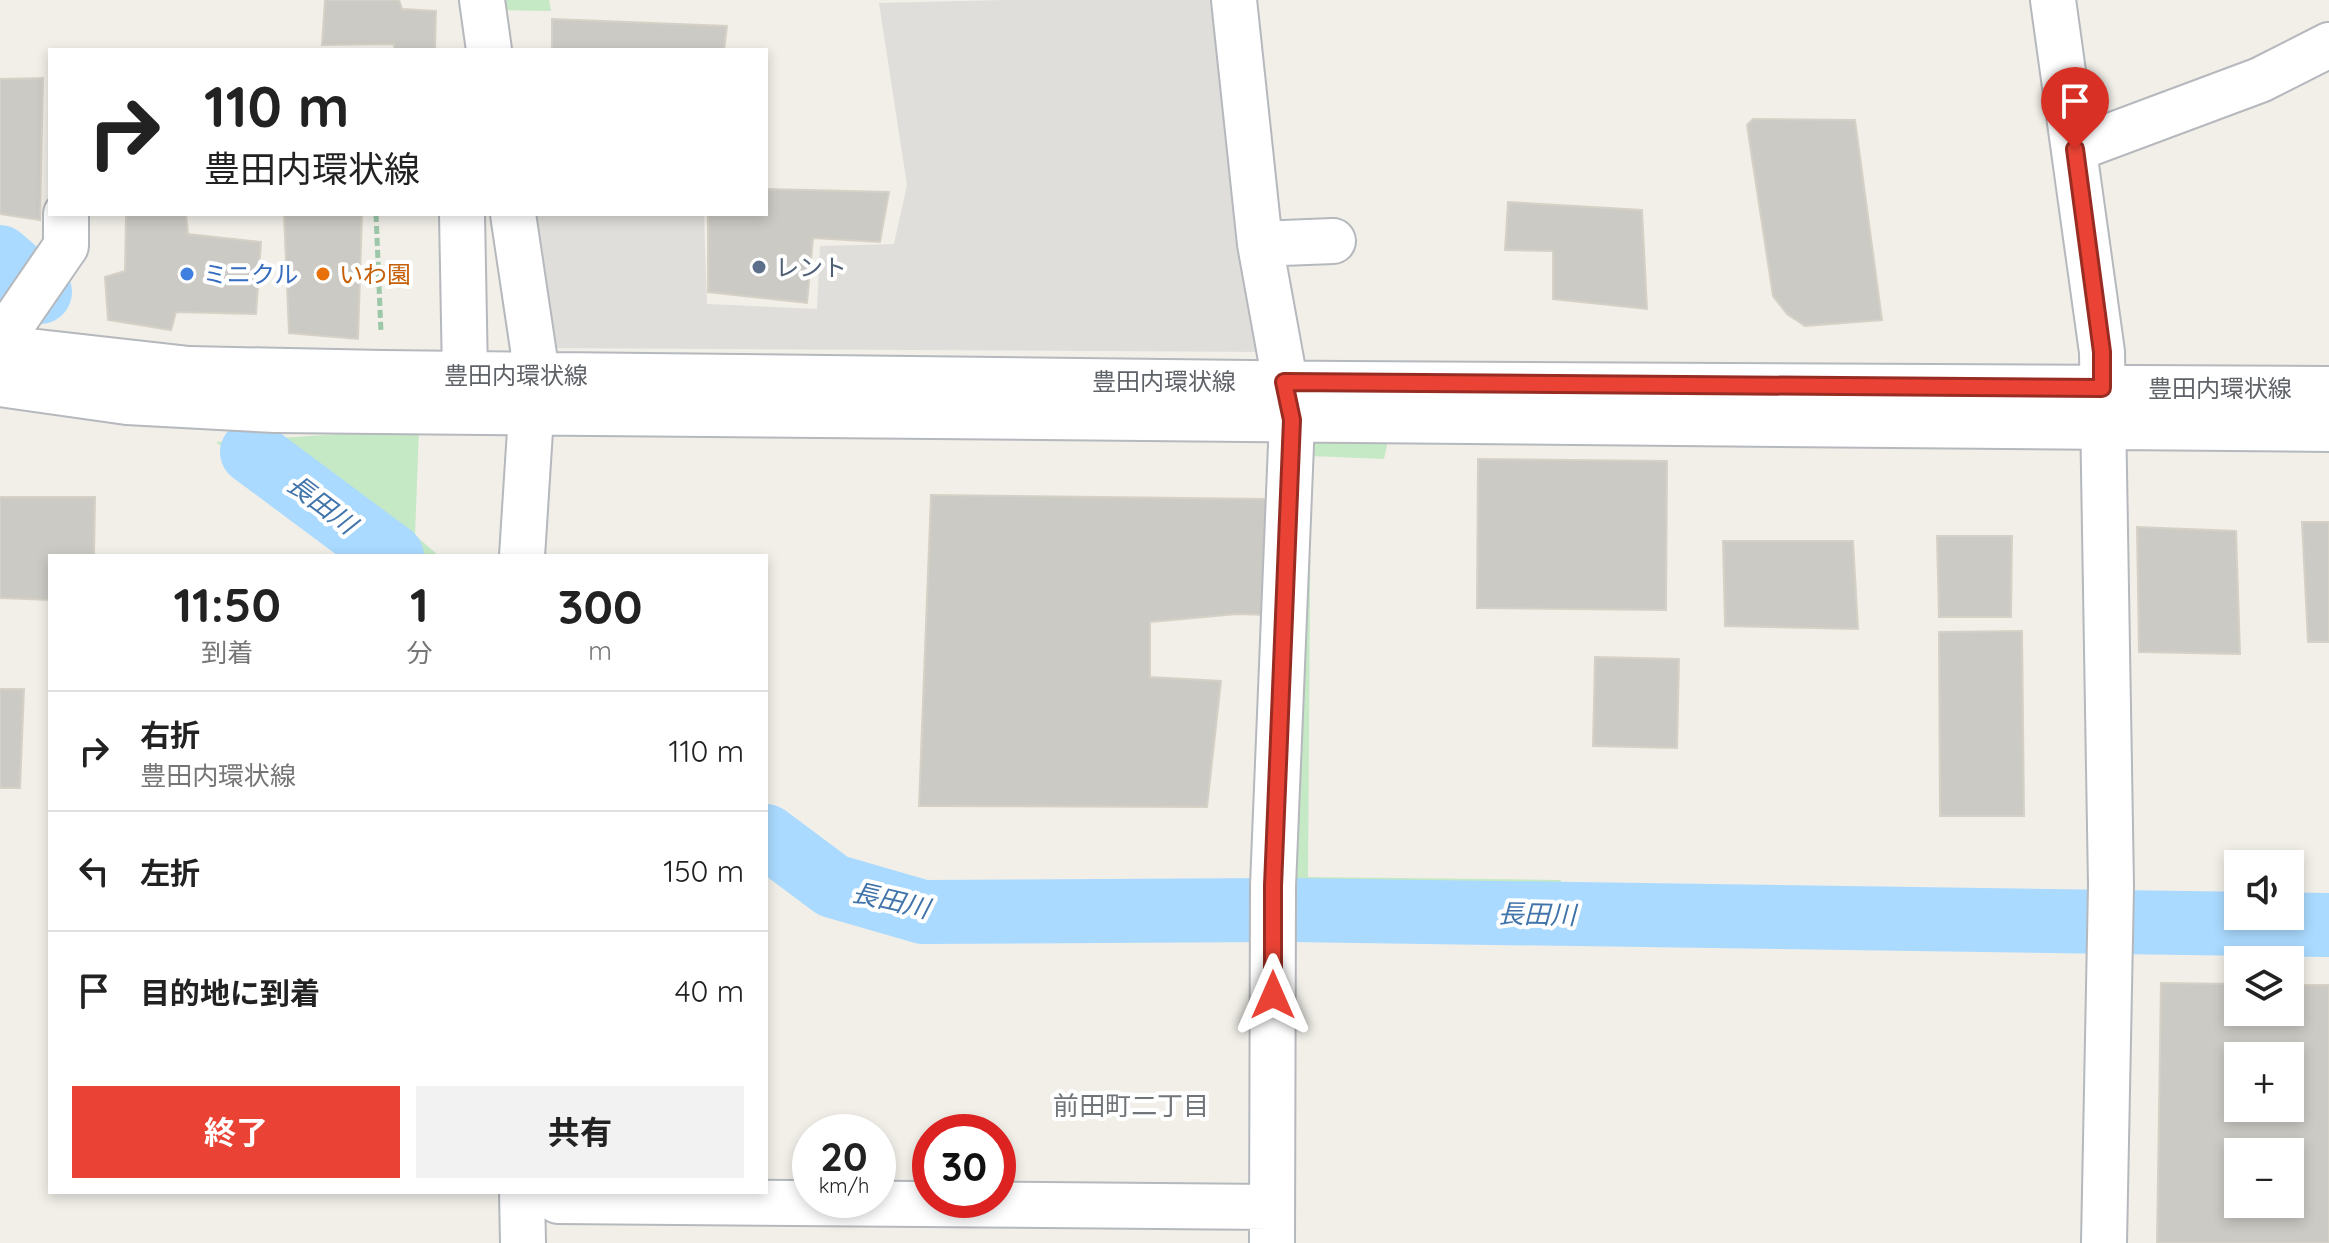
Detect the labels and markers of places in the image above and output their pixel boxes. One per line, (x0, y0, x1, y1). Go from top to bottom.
pin (2041, 67, 2109, 149)
place label: レント (775, 252, 847, 282)
marker: レント (750, 258, 768, 276)
place label: ミニクル (203, 259, 298, 289)
place label: いわ園 (339, 259, 411, 289)
marker: ミニクル (178, 265, 196, 283)
marker: いわ園 (314, 265, 332, 283)

